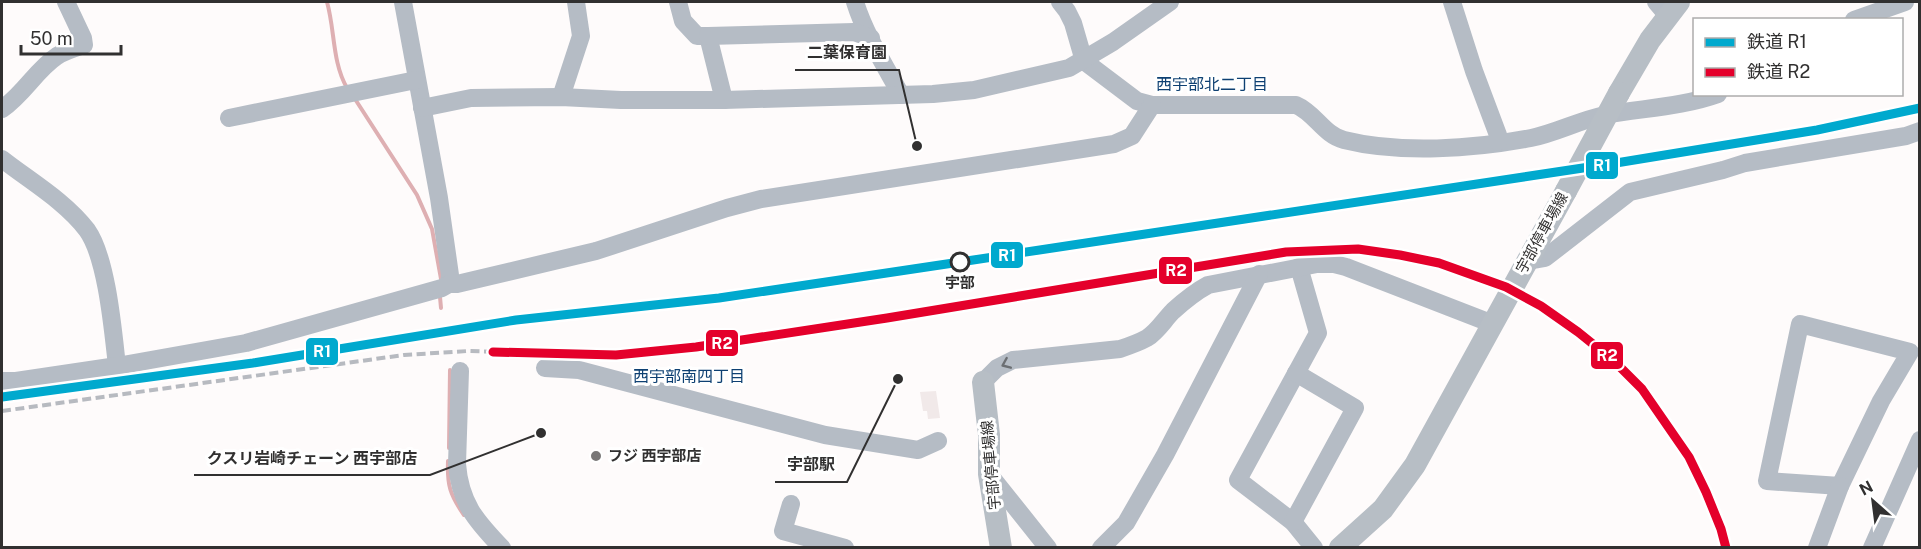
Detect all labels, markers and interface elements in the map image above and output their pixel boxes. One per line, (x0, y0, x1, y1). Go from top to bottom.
scale bar (21, 18, 122, 56)
legend (1693, 18, 1903, 96)
text: 50 m (30, 28, 73, 49)
text: 鉄道 R1 (1747, 31, 1807, 52)
callout: 二葉保育園 (795, 36, 899, 70)
text: 二葉保育園 (807, 43, 887, 62)
text: 鉄道 R2 (1747, 61, 1810, 82)
district label: 西宇部北二丁目 (1156, 75, 1268, 94)
line badge: R1 (1585, 151, 1619, 180)
text: R1 (1593, 156, 1611, 175)
street label: 宇部停車場線 (1512, 189, 1571, 276)
line badge: R1 (990, 241, 1024, 269)
text: R1 (998, 246, 1016, 265)
marker: 宇部 (950, 252, 970, 272)
line badge: R2 (1158, 256, 1193, 285)
text: R2 (1165, 261, 1187, 280)
place label: 宇部 (945, 274, 975, 291)
line badge: R2 (705, 329, 739, 357)
text: R2 (711, 334, 733, 353)
line badge: R1 (305, 337, 339, 366)
line badge: R2 (1590, 341, 1624, 370)
text: R1 (313, 342, 331, 361)
text: R2 (1596, 346, 1618, 365)
one-way arrow (1002, 357, 1013, 369)
district label: 西宇部南四丁目 (633, 367, 745, 386)
street label: 宇部停車場線 (978, 419, 1003, 511)
callout: クスリ岩崎チェーン 西宇部店 (194, 441, 430, 475)
place label: フジ 西宇部店 (608, 447, 701, 464)
callout: 宇部駅 (775, 448, 847, 482)
text: クスリ岩崎チェーン 西宇部店 (207, 449, 417, 468)
marker: フジ 西宇部店 (589, 449, 603, 463)
text: 宇部駅 (787, 455, 835, 474)
north arrow (1843, 471, 1903, 531)
text: N (1856, 477, 1876, 500)

